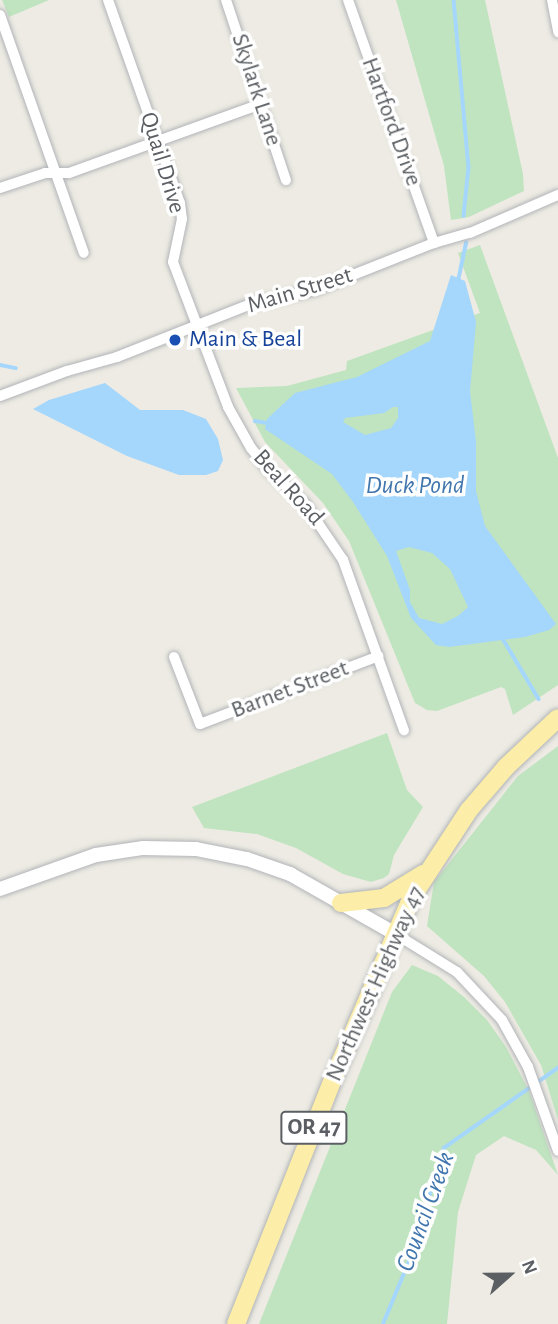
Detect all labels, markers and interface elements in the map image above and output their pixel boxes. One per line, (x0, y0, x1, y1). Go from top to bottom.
street label: Skylark Lane (224, 30, 288, 150)
street label: Hartford Drive (354, 54, 428, 190)
street label: Quail Drive (133, 109, 191, 217)
street label: Main Street (244, 261, 356, 321)
place label: Main & Beal (189, 326, 302, 354)
marker: Main & Beal (167, 332, 183, 348)
street label: Beal Road (246, 444, 330, 532)
water label: Duck Pond (365, 470, 465, 502)
street label: Barnet Street (227, 655, 353, 725)
street label: Northwest Highway 47 (320, 882, 432, 1086)
road number: OR 47 (279, 1108, 349, 1148)
water label: Council Creek (390, 1148, 462, 1276)
north arrow (474, 1240, 544, 1310)
text: N (518, 1258, 540, 1277)

